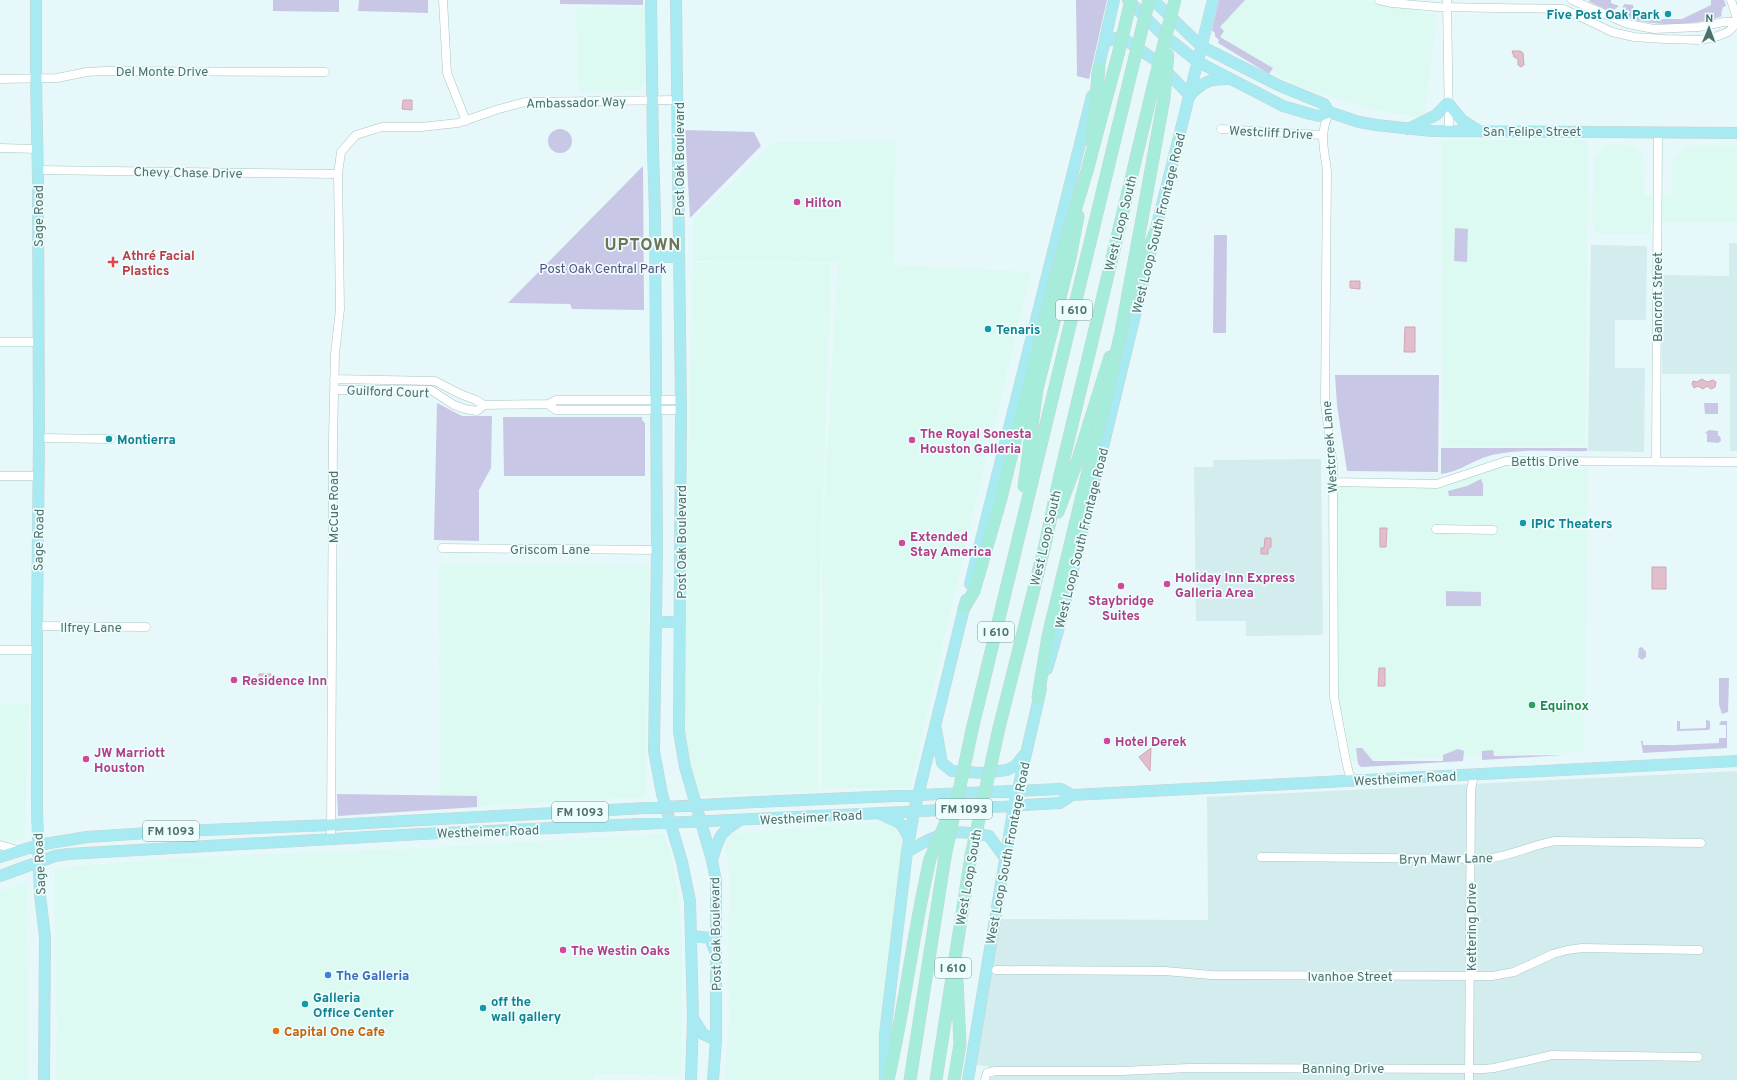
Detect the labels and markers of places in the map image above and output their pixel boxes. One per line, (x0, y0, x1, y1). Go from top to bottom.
place label: Five Post Oak Park (1546, 8, 1660, 24)
marker: Five Post Oak Park (1663, 9, 1673, 19)
place label: Hilton (805, 196, 842, 212)
marker: Hilton (792, 197, 802, 207)
place label: Athré Facial Plastics (122, 249, 195, 280)
marker: Athré Facial Plastics (107, 256, 119, 268)
place label: Tenaris (996, 323, 1040, 339)
marker: Tenaris (983, 324, 993, 334)
place label: The Royal Sonesta Houston Galleria (920, 427, 1032, 458)
place label: Montierra (117, 433, 176, 449)
marker: Montierra (104, 434, 114, 444)
marker: The Royal Sonesta Houston Galleria (907, 435, 917, 445)
place label: IPIC Theaters (1531, 517, 1612, 533)
marker: IPIC Theaters (1518, 518, 1528, 528)
place label: Extended Stay America (910, 530, 991, 561)
marker: Extended Stay America (897, 538, 907, 548)
place label: Holiday Inn Express Galleria Area (1175, 571, 1295, 602)
marker: Holiday Inn Express Galleria Area (1162, 579, 1172, 589)
marker: Staybridge Suites (1116, 581, 1126, 591)
place label: Staybridge Suites (1088, 594, 1154, 625)
place label: Residence Inn (242, 674, 327, 690)
marker: Residence Inn (229, 675, 239, 685)
place label: Equinox (1540, 699, 1589, 715)
marker: Equinox (1527, 700, 1537, 710)
place label: Hotel Derek (1115, 735, 1187, 751)
marker: Hotel Derek (1102, 736, 1112, 746)
place label: JW Marriott Houston (94, 746, 165, 777)
marker: JW Marriott Houston (81, 754, 91, 764)
place label: The Westin Oaks (571, 944, 670, 960)
marker: The Westin Oaks (558, 945, 568, 955)
place label: The Galleria (336, 969, 409, 985)
marker: The Galleria (323, 970, 333, 980)
place label: Galleria Office Center (313, 991, 395, 1022)
place label: off the wall gallery (491, 995, 562, 1026)
marker: Galleria Office Center (300, 999, 310, 1009)
marker: off the wall gallery (478, 1003, 488, 1013)
place label: Capital One Cafe (284, 1025, 385, 1041)
marker: Capital One Cafe (271, 1026, 281, 1036)

